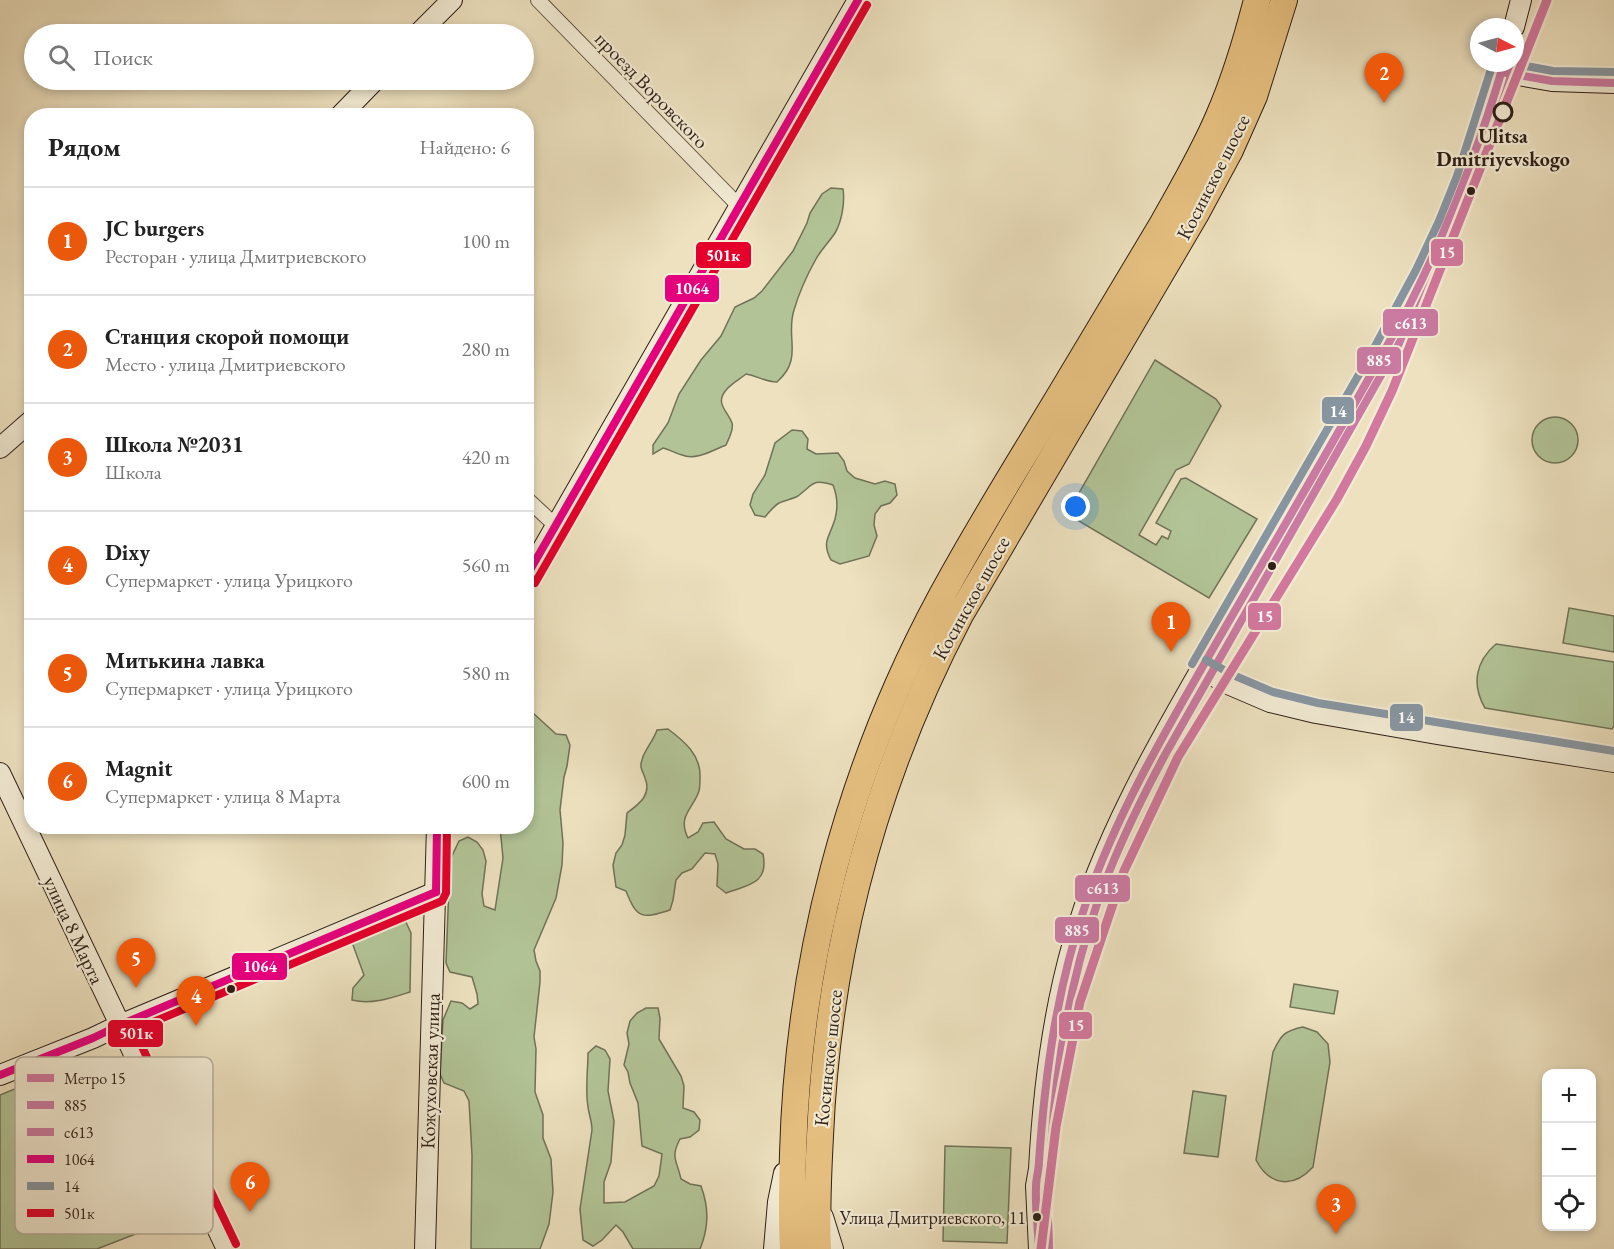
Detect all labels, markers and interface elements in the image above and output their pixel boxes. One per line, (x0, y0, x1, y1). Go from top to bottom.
north arrow (1470, 18, 1524, 72)
search box (24, 24, 534, 90)
street label: проезд Воровского (590, 26, 715, 154)
icon: search (45, 41, 78, 74)
text: Поиск (93, 43, 153, 72)
pin: 2 (1364, 54, 1404, 103)
marker: Ulitsa Dmitriyevskogo (1493, 102, 1513, 122)
street label: Косинское шоссе (1170, 110, 1256, 244)
place label: Ulitsa Dmitriyevskogo (1436, 123, 1570, 172)
text: Рядом (48, 130, 121, 164)
text: Найдено: 6 (419, 134, 510, 160)
unlabelled marker (1465, 185, 1477, 197)
text: JC burgers (105, 214, 204, 243)
text: 1 (62, 228, 73, 254)
text: 100 m (462, 228, 510, 254)
line badge: 15 (1430, 238, 1464, 267)
line badge: 501к (695, 241, 752, 269)
text: 15 (1439, 242, 1455, 263)
text: Ресторан · улица Дмитриевского (105, 243, 366, 269)
text: 501к (706, 245, 740, 266)
line badge: 1064 (664, 274, 720, 303)
text: 1064 (675, 278, 709, 299)
line badge: с613 (1382, 308, 1439, 337)
text: с613 (1395, 313, 1427, 334)
text: Станция скорой помощи (105, 322, 349, 351)
text: 2 (62, 336, 73, 362)
text: 280 m (462, 336, 510, 362)
line badge: 885 (1356, 346, 1402, 375)
text: 885 (1366, 350, 1392, 371)
text: Место · улица Дмитриевского (105, 351, 346, 377)
line badge: 14 (1321, 396, 1355, 425)
text: 14 (1330, 401, 1347, 422)
text: Школа №2031 (105, 430, 244, 459)
text: 3 (62, 444, 73, 470)
text: 420 m (462, 444, 510, 470)
text: Школа (105, 459, 162, 485)
your location (1061, 492, 1090, 521)
street label: Косинское шоссе (926, 531, 1016, 664)
text: Dixy (105, 538, 150, 567)
text: 4 (62, 552, 73, 578)
text: 560 m (462, 552, 510, 578)
unlabelled marker (1266, 560, 1278, 572)
text: Супермаркет · улица Урицкого (105, 567, 353, 593)
pin: 1 (1152, 602, 1190, 652)
line badge: 15 (1247, 602, 1282, 631)
text: 15 (1257, 606, 1273, 627)
text: Митькина лавка (105, 646, 265, 675)
text: 5 (62, 660, 73, 686)
text: 580 m (462, 660, 510, 686)
text: Супермаркет · улица Урицкого (105, 675, 353, 701)
line badge: 14 (1389, 703, 1424, 732)
text: 14 (1398, 707, 1415, 728)
text: Magnit (105, 754, 173, 783)
text: 6 (62, 768, 73, 794)
text: 600 m (462, 768, 510, 794)
text: Супермаркет · улица 8 Марта (105, 783, 340, 809)
street label: улица 8 Марта (38, 872, 110, 988)
line badge: с613 (1074, 874, 1131, 903)
text: с613 (1087, 878, 1119, 899)
line badge: 885 (1054, 916, 1100, 944)
text: 885 (1064, 920, 1090, 941)
pin: 5 (116, 938, 156, 988)
line badge: 1064 (231, 952, 288, 981)
text: 1064 (243, 956, 277, 977)
pin: 4 (176, 976, 216, 1026)
unlabelled marker (225, 983, 237, 995)
street label: Косинское шоссе (808, 988, 848, 1128)
street label: Кожуховская улица (414, 992, 446, 1150)
line badge: 15 (1058, 1011, 1093, 1040)
text: 15 (1068, 1015, 1084, 1036)
line badge: 501к (107, 1019, 164, 1048)
text: 501к (119, 1023, 153, 1044)
legend (15, 1057, 213, 1234)
text: Метро 15 (64, 1068, 126, 1089)
map controls (1542, 1069, 1596, 1231)
button: + (1542, 1069, 1596, 1123)
text: 885 (64, 1095, 87, 1116)
text: с613 (64, 1122, 94, 1143)
button: − (1542, 1123, 1596, 1177)
text: 1064 (64, 1149, 95, 1170)
pin: 6 (230, 1162, 270, 1212)
text: 14 (64, 1176, 80, 1197)
button: locate (1542, 1177, 1596, 1231)
pin: 3 (1316, 1184, 1356, 1234)
text: 501к (64, 1203, 95, 1224)
place label: Улица Дмитриевского, 11 (839, 1206, 1026, 1229)
marker: Улица Дмитриевского, 11 (1031, 1211, 1043, 1223)

